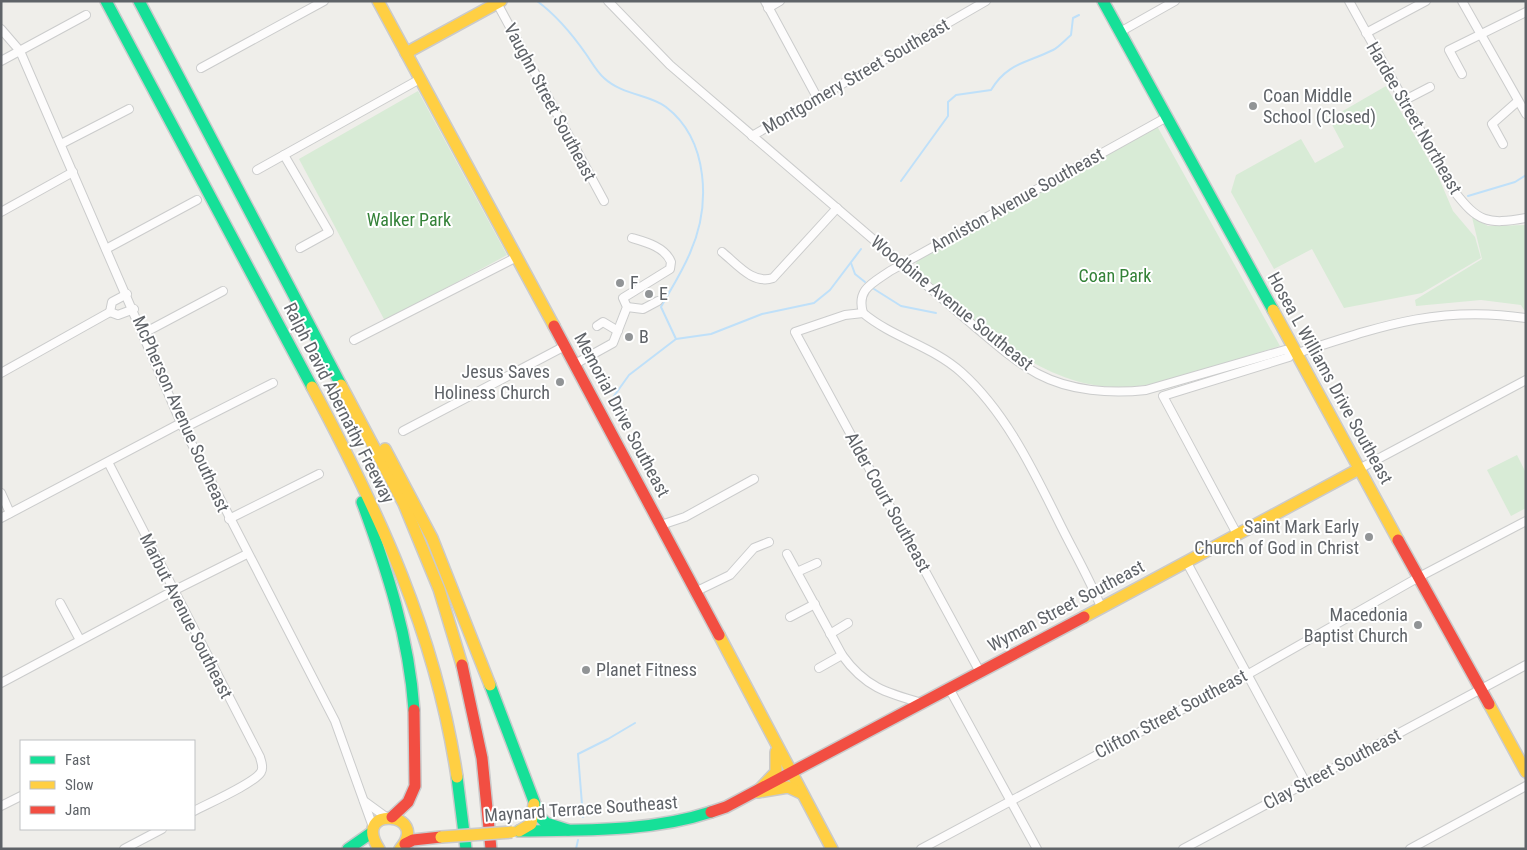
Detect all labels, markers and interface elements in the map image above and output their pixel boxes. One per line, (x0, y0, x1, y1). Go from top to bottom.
street label: Montgomery Street Southeast (759, 14, 953, 138)
street label: Vaughn Street Southeast (500, 19, 601, 184)
street label: Hardee Street Northeast (1362, 38, 1467, 198)
place label: Coan Middle School (Closed) (1263, 85, 1376, 128)
marker: Coan Middle School (Closed) (1247, 100, 1259, 112)
street label: Anniston Avenue Southeast (926, 143, 1107, 256)
park label: Walker Park (367, 209, 451, 230)
street label: Woodbine Avenue Southeast (867, 231, 1038, 374)
park label: Coan Park (1079, 265, 1151, 286)
street label: Hosea L Williams Drive Southeast (1263, 268, 1397, 487)
place label: F (630, 272, 639, 293)
marker: F (614, 277, 626, 289)
place label: E (659, 283, 668, 304)
marker: E (643, 288, 655, 300)
street label: Ralph David Abernathy Freeway (280, 299, 399, 507)
street label: McPherson Avenue Southeast (129, 313, 234, 515)
place label: B (639, 326, 649, 347)
street label: Memorial Drive Southeast (570, 329, 675, 500)
marker: B (623, 331, 635, 343)
place label: Jesus Saves Holiness Church (434, 361, 550, 403)
marker: Jesus Saves Holiness Church (554, 376, 566, 388)
street label: Alder Court Southeast (841, 428, 936, 575)
place label: Saint Mark Early Church of God in Christ (1194, 516, 1360, 558)
street label: Marbut Avenue Southeast (136, 530, 237, 702)
marker: Saint Mark Early Church of God in Christ (1363, 531, 1375, 543)
street label: Wyman Street Southeast (984, 555, 1148, 656)
place label: Macedonia Baptist Church (1304, 604, 1408, 646)
marker: Macedonia Baptist Church (1412, 619, 1424, 631)
place label: Planet Fitness (596, 659, 697, 680)
marker: Planet Fitness (580, 664, 592, 676)
street label: Clifton Street Southeast (1091, 665, 1250, 763)
street label: Clay Street Southeast (1260, 724, 1404, 814)
legend (20, 740, 195, 830)
text: Fast (65, 751, 90, 769)
text: Slow (65, 776, 94, 794)
street label: Maynard Terrace Southeast (484, 791, 678, 826)
text: Jam (65, 801, 91, 819)

